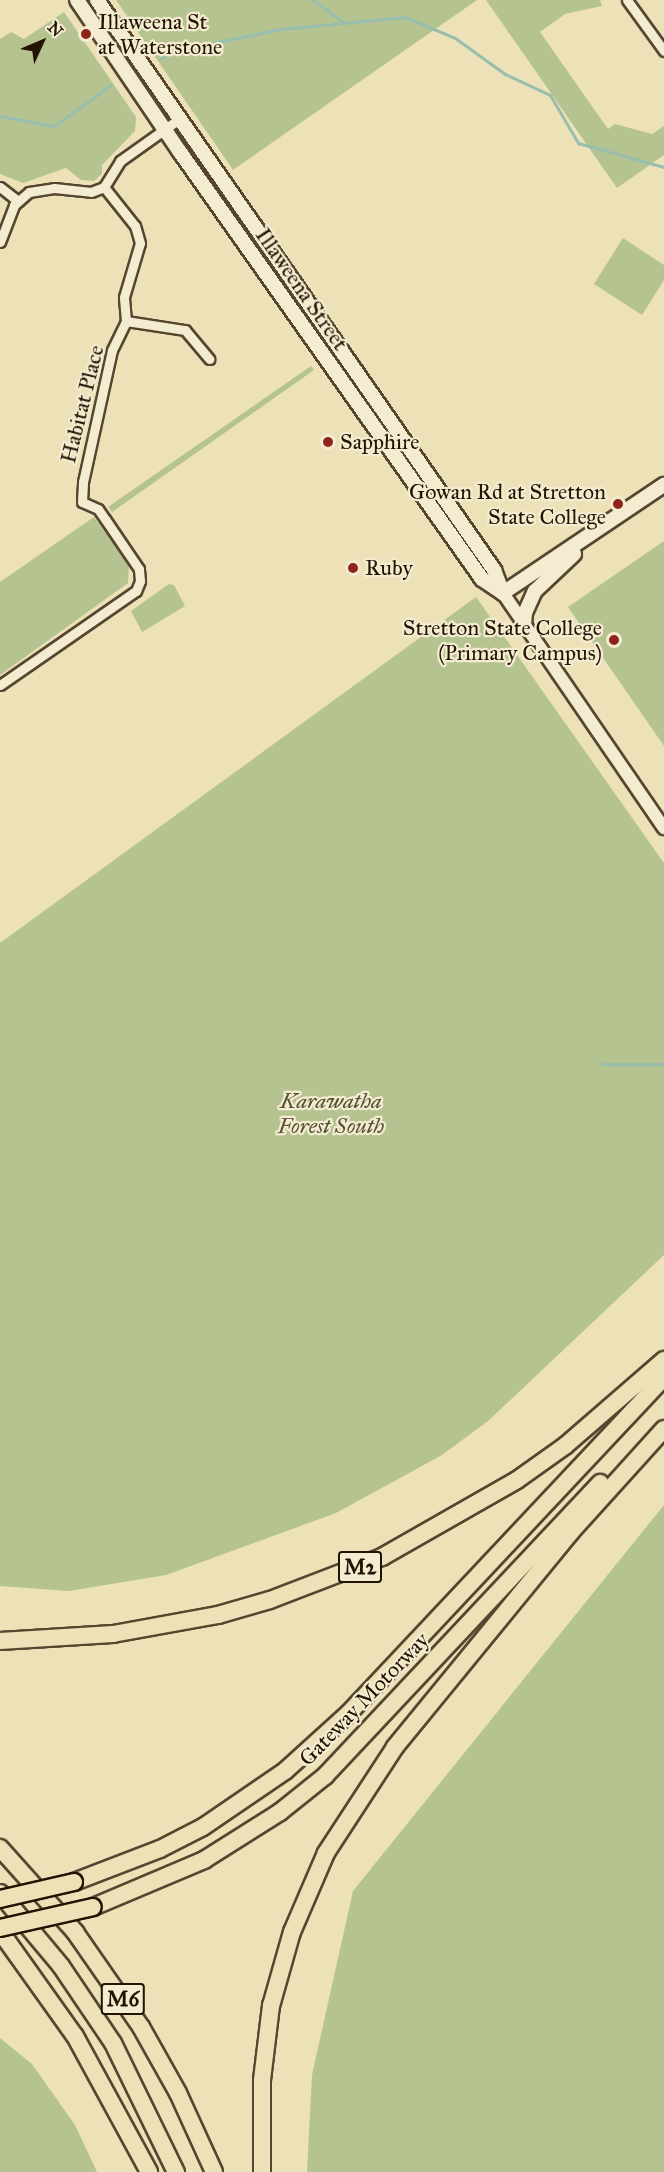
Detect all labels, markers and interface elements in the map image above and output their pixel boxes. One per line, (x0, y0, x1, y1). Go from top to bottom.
place label: Illaweena St at Waterstone (98, 8, 222, 60)
north arrow (12, 12, 72, 72)
text: N (44, 18, 67, 41)
marker: Illaweena St at Waterstone (79, 27, 93, 41)
street label: Illaweena Street (250, 223, 354, 355)
street label: Habitat Place (55, 342, 109, 466)
place label: Sapphire (340, 429, 419, 455)
marker: Sapphire (321, 435, 335, 449)
place label: Gowan Rd at Stretton State College (409, 478, 606, 530)
marker: Gowan Rd at Stretton State College (611, 497, 625, 511)
place label: Ruby (365, 555, 413, 581)
marker: Ruby (346, 561, 360, 575)
place label: Stretton State College (Primary Campus) (403, 614, 602, 666)
marker: Stretton State College (Primary Campus) (607, 633, 621, 647)
park label: Karawatha Forest South (278, 1087, 384, 1138)
road number: M2 (338, 1549, 382, 1585)
street label: Gateway Motorway (294, 1627, 434, 1771)
road number: M6 (100, 1981, 146, 2017)

